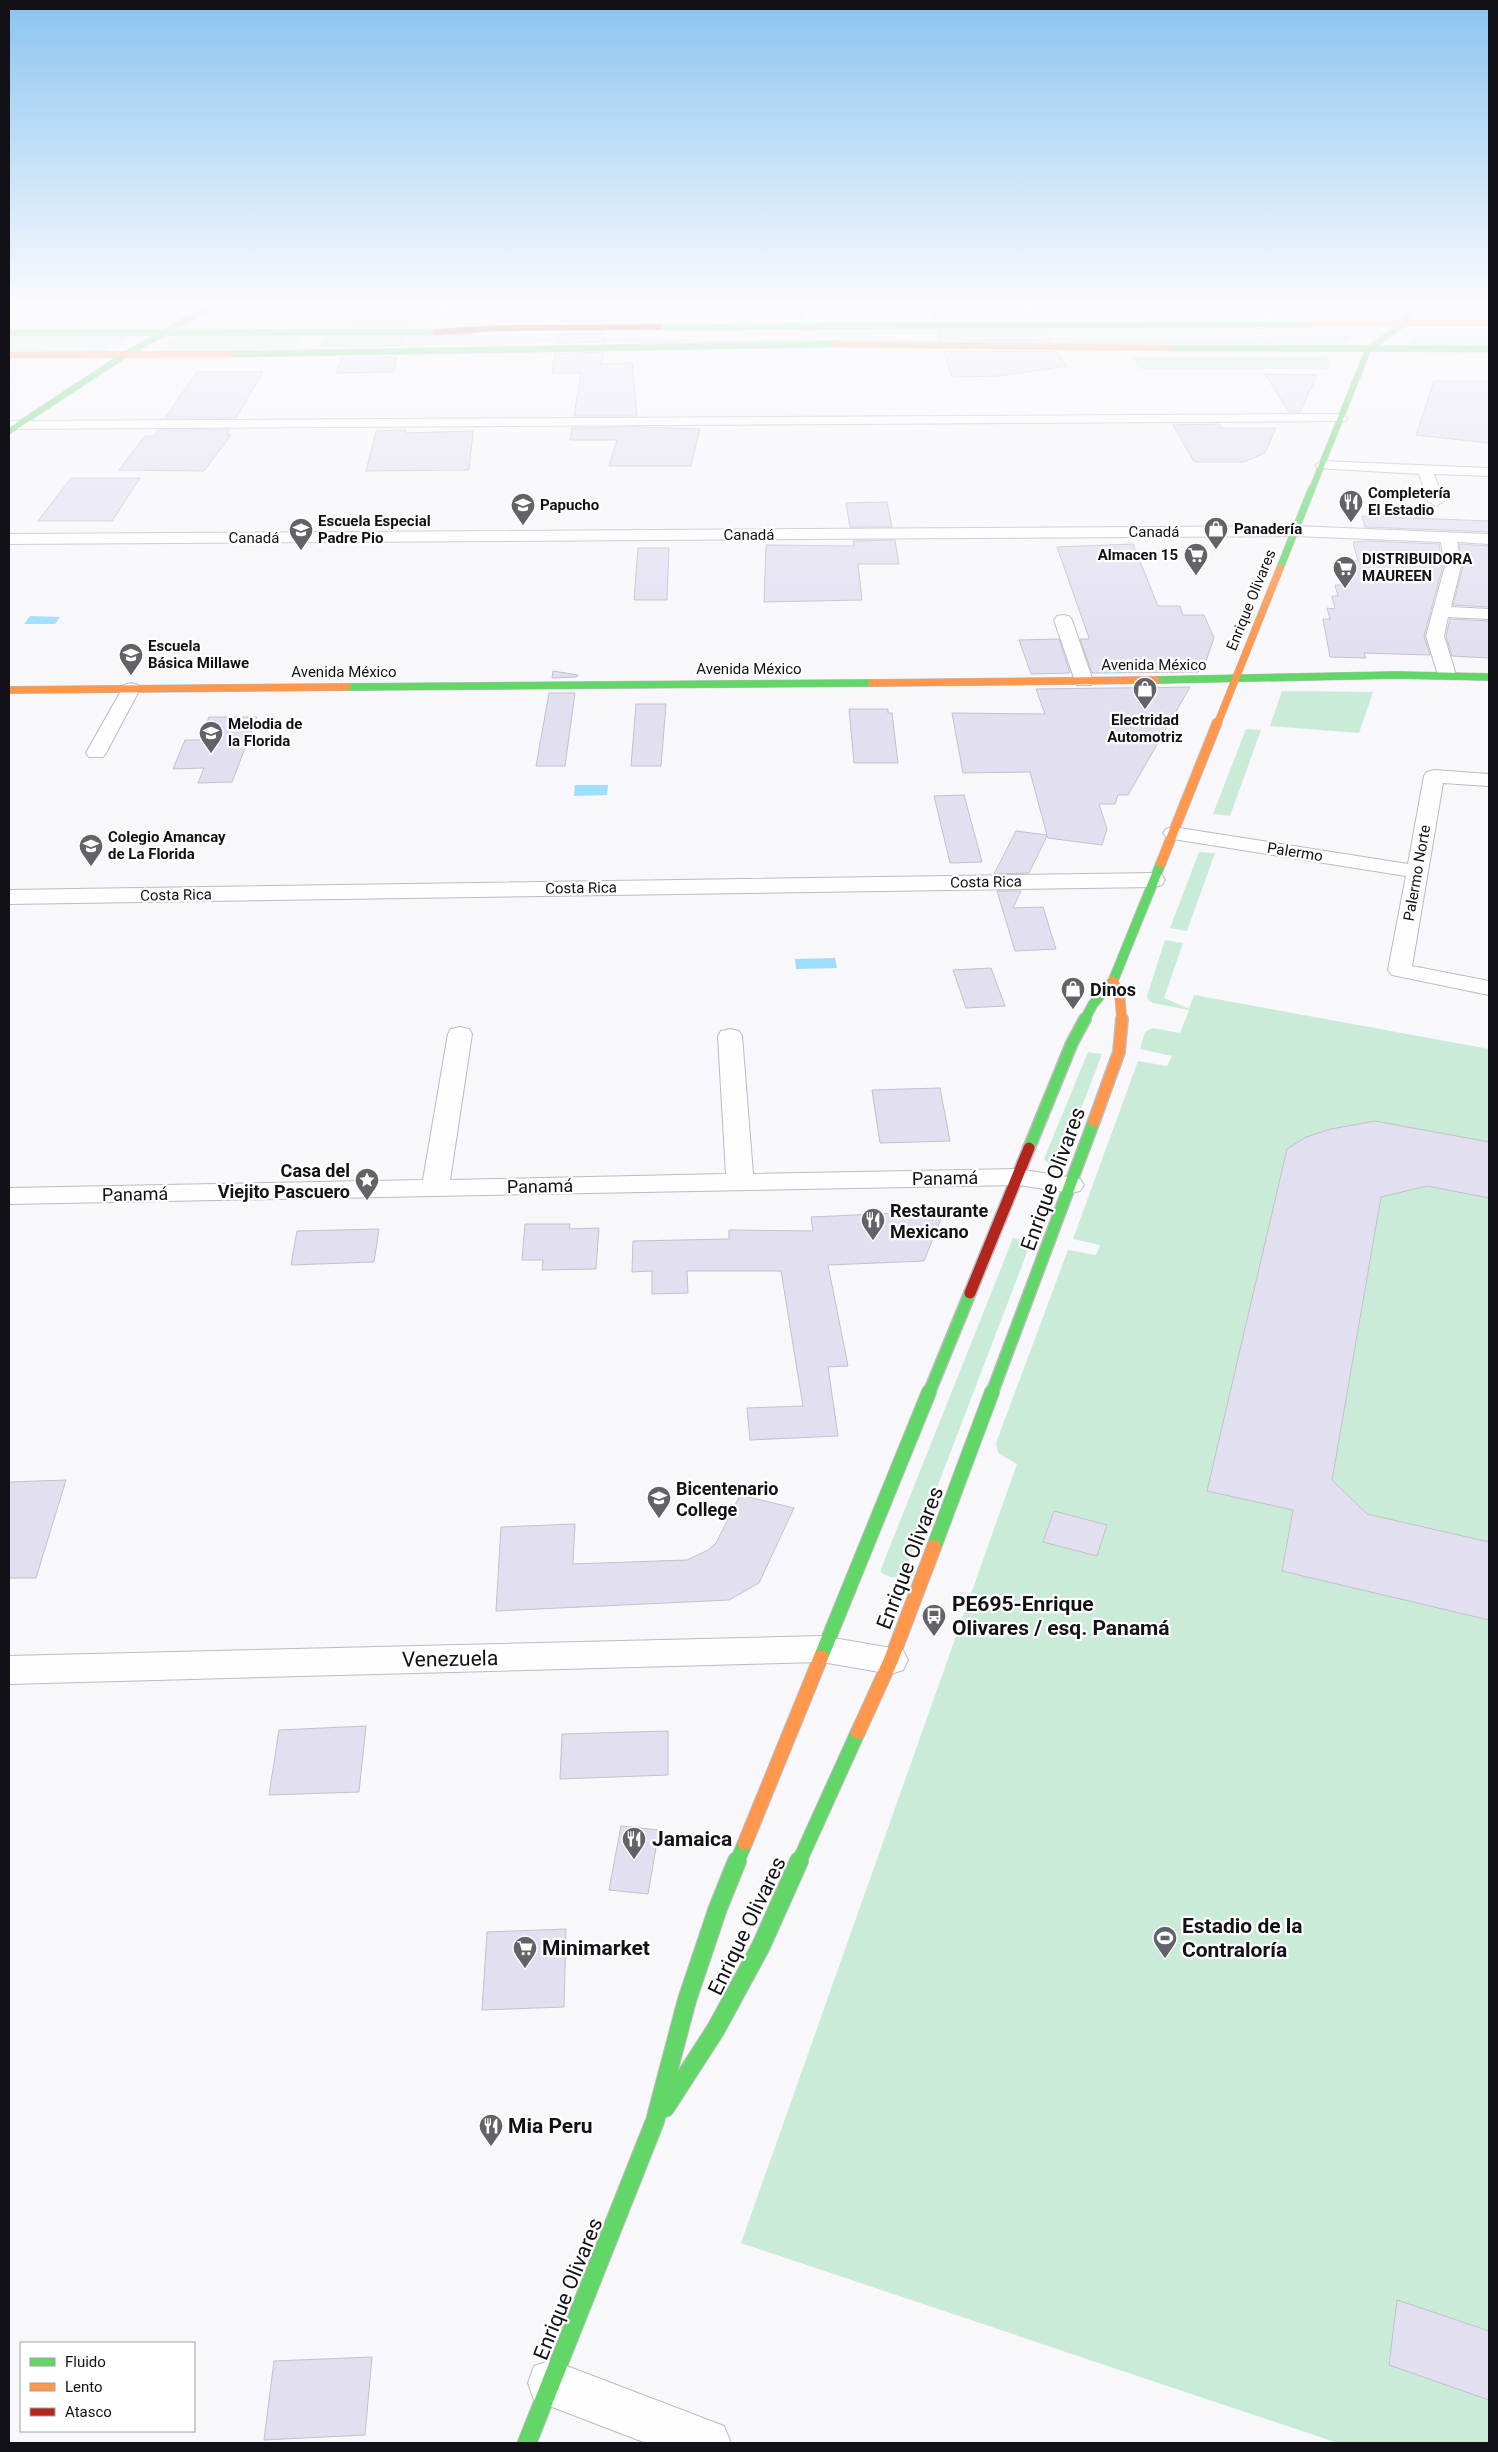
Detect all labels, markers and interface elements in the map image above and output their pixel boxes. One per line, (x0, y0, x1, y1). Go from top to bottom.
place label: Completería El Estadio (1368, 484, 1451, 519)
restaurant icon: Completería El Estadio (1338, 489, 1364, 523)
school or university icon: Papucho (510, 492, 536, 526)
place label: Papucho (540, 496, 599, 514)
place label: Escuela Especial Padre Pio (318, 512, 431, 547)
shop icon: Panadería (1203, 516, 1229, 550)
school or university icon: Escuela Especial Padre Pio (288, 517, 314, 551)
place label: Panadería (1234, 520, 1302, 538)
street label: Canadá (1129, 523, 1179, 541)
street label: Canadá (724, 526, 774, 544)
street label: Canadá (229, 529, 279, 547)
supermarket icon: Almacen 15 (1183, 542, 1209, 576)
place label: Almacen 15 (1098, 546, 1178, 564)
street label: Enrique Olivares (1223, 547, 1279, 653)
place label: DISTRIBUIDORA MAUREEN (1362, 550, 1473, 585)
supermarket icon: DISTRIBUIDORA MAUREEN (1332, 555, 1358, 589)
place label: Escuela Básica Millawe (148, 637, 249, 672)
school or university icon: Escuela Básica Millawe (118, 642, 144, 676)
street label: Avenida México (1101, 656, 1207, 674)
street label: Avenida México (696, 660, 802, 678)
street label: Avenida México (291, 663, 397, 681)
shop icon: Electridad Automotriz (1132, 676, 1158, 710)
place label: Electridad Automotriz (1107, 711, 1183, 746)
place label: Melodia de la Florida (228, 715, 302, 750)
school or university icon: Melodia de la Florida (198, 720, 224, 754)
street label: Palermo Norte (1400, 824, 1434, 922)
place label: Colegio Amancay de La Florida (108, 828, 226, 863)
school or university icon: Colegio Amancay de La Florida (78, 833, 104, 867)
street label: Palermo (1266, 839, 1324, 865)
street label: Costa Rica (950, 872, 1022, 892)
street label: Costa Rica (545, 878, 617, 898)
street label: Costa Rica (140, 885, 212, 905)
shop icon: Dinos (1060, 976, 1086, 1010)
place label: Dinos (1090, 979, 1136, 1000)
street label: Enrique Olivares (1016, 1104, 1090, 1254)
place label: Casa del Viejito Pascuero (218, 1160, 350, 1202)
place icon: Casa del Viejito Pascuero (354, 1167, 380, 1201)
street label: Panamá (912, 1167, 978, 1189)
street label: Panamá (507, 1175, 573, 1197)
street label: Panamá (102, 1183, 168, 1205)
place label: Restaurante Mexicano (890, 1200, 988, 1242)
restaurant icon: Restaurante Mexicano (860, 1207, 886, 1241)
place label: Bicentenario College (676, 1478, 779, 1520)
street label: Enrique Olivares (872, 1483, 948, 1633)
school or university icon: Bicentenario College (646, 1485, 672, 1519)
place label: PE695-Enrique Olivares / esq. Panamá (952, 1592, 1170, 1640)
bus stop icon: PE695-Enrique Olivares / esq. Panamá (921, 1603, 947, 1637)
street label: Venezuela (402, 1646, 498, 1672)
restaurant icon: Jamaica (621, 1826, 647, 1860)
place label: Jamaica (652, 1827, 732, 1851)
street label: Enrique Olivares (703, 1853, 791, 1999)
place label: Estadio de la Contraloría (1182, 1914, 1303, 1962)
sports icon: Estadio de la Contraloría (1152, 1925, 1178, 1959)
supermarket icon: Minimarket (512, 1935, 538, 1969)
place label: Minimarket (542, 1936, 650, 1960)
restaurant icon: Mia Peru (478, 2113, 504, 2147)
place label: Mia Peru (508, 2114, 593, 2138)
street label: Enrique Olivares (529, 2215, 607, 2363)
legend (20, 2342, 195, 2432)
text: Fluido (65, 2353, 106, 2371)
text: Lento (65, 2378, 103, 2396)
text: Atasco (65, 2403, 112, 2421)

